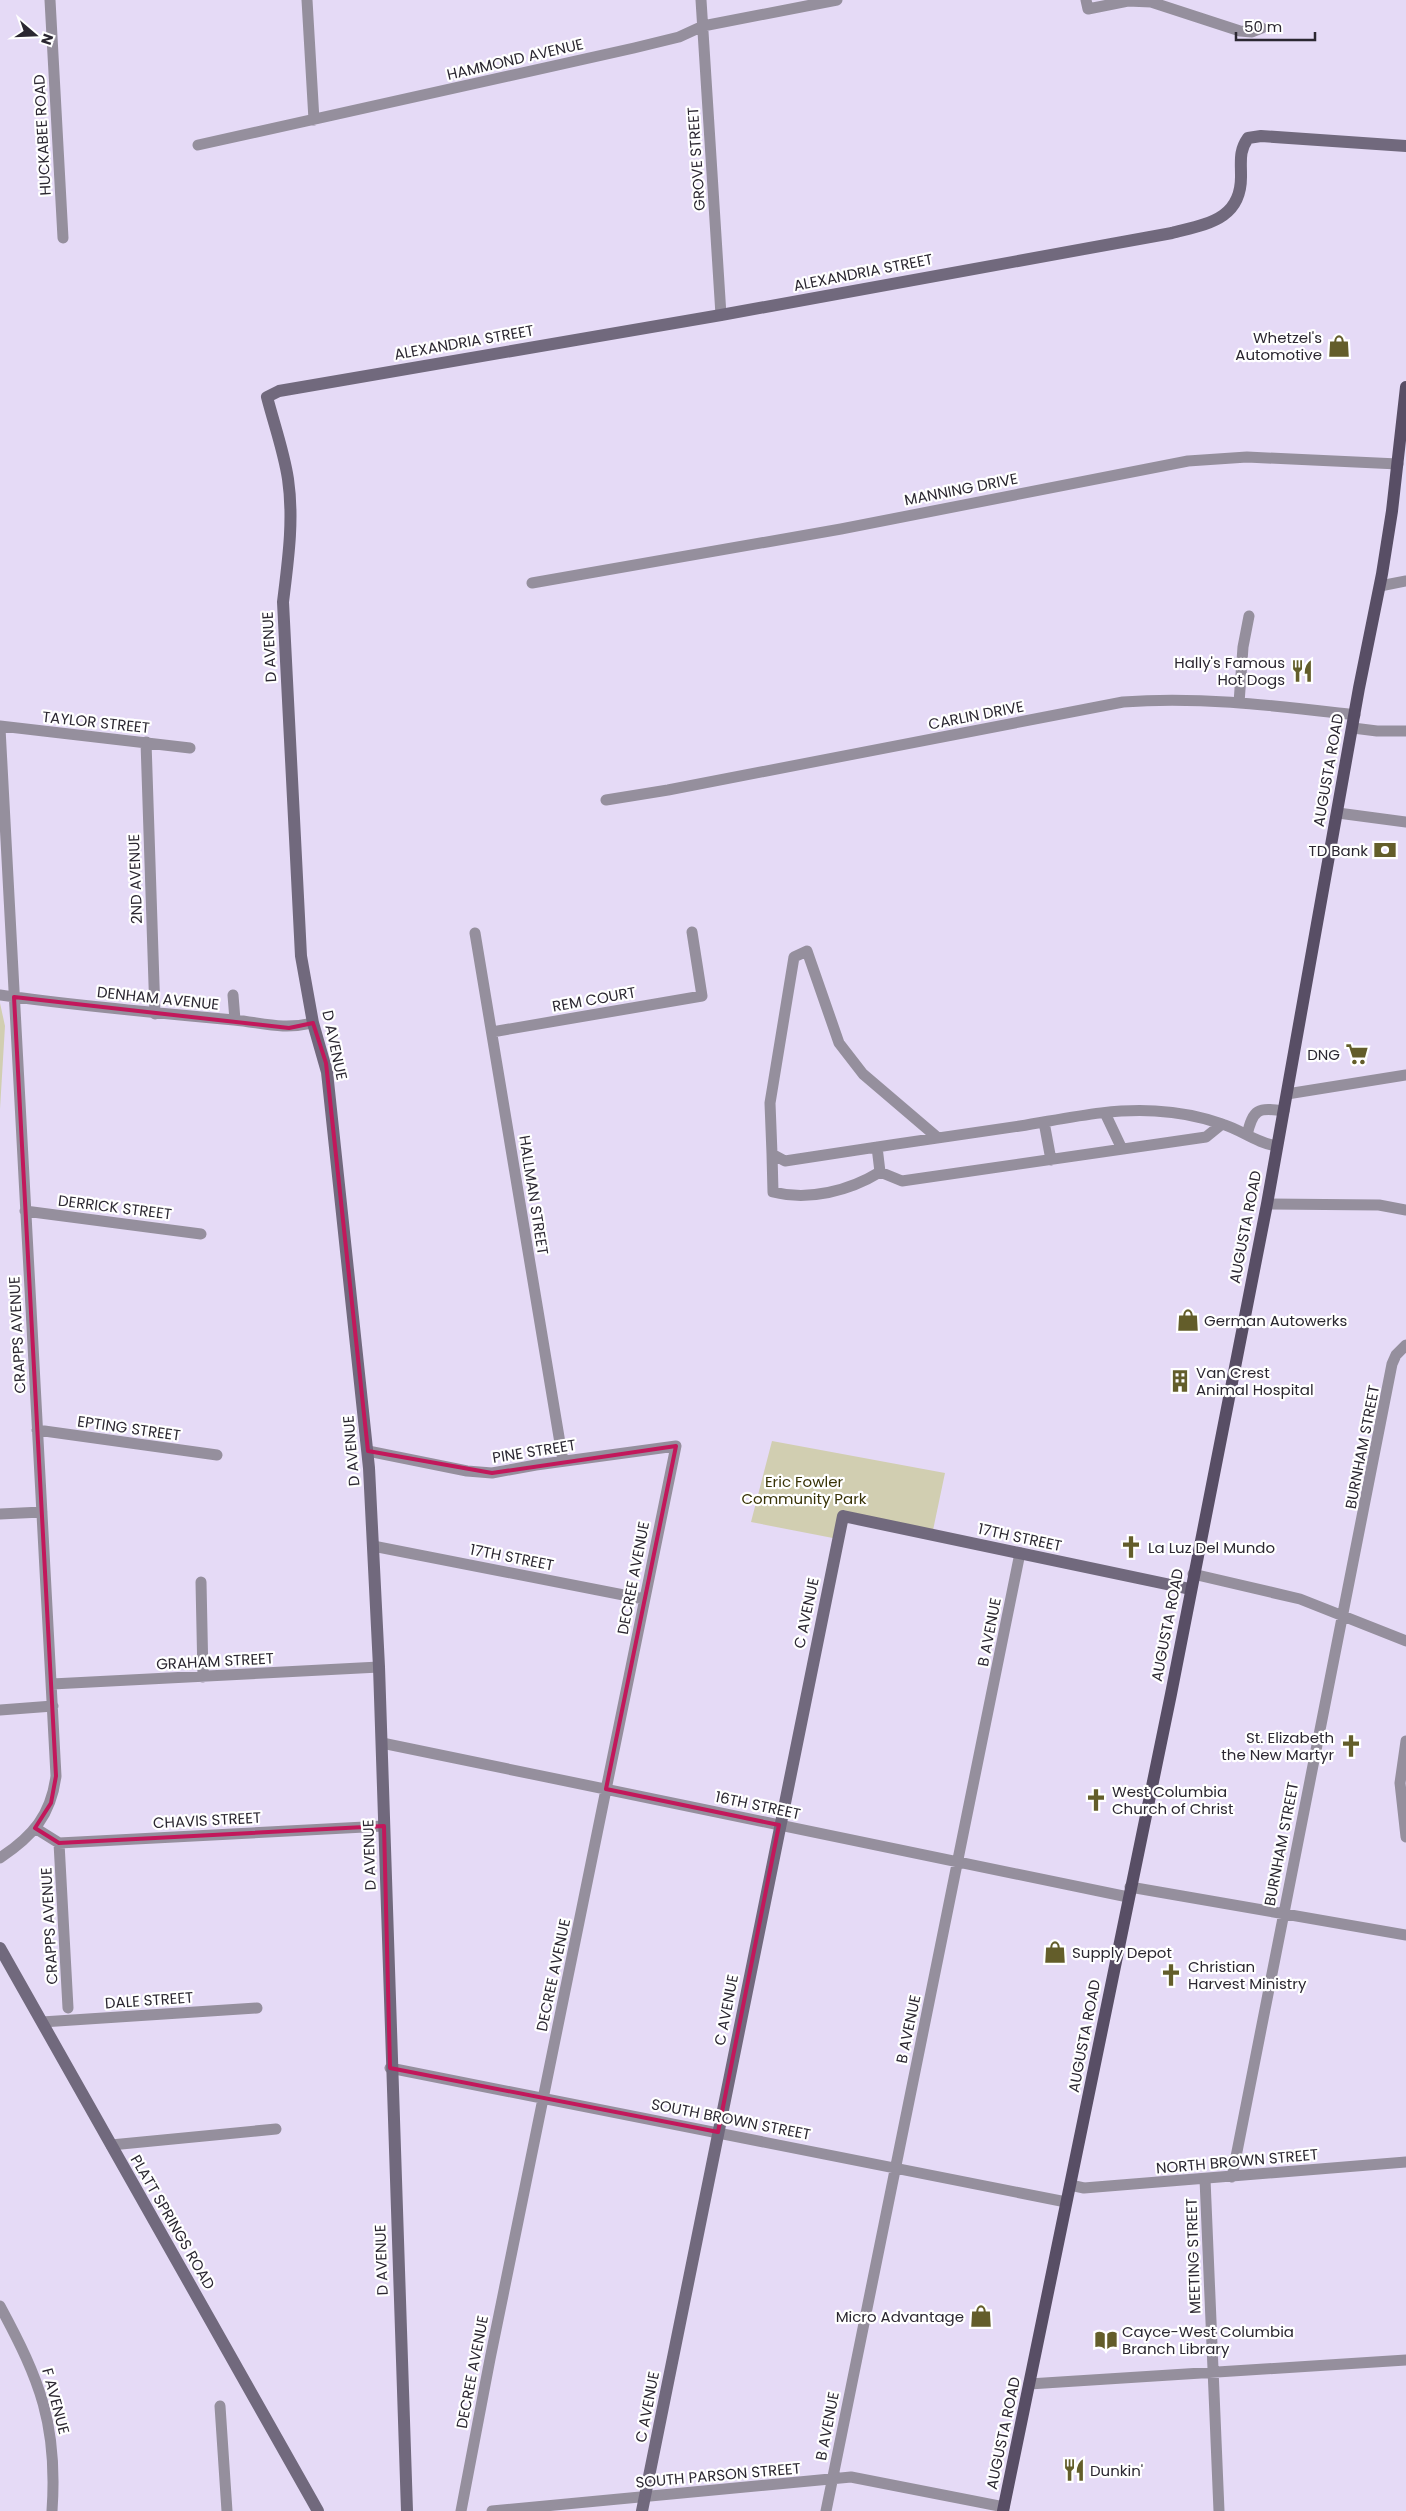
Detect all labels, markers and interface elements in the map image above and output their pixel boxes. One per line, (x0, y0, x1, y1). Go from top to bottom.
north arrow (10, 10, 60, 60)
scale bar (1236, 10, 1315, 42)
text: 50 m (1244, 16, 1282, 37)
text: N (36, 31, 58, 47)
street label: HAMMOND AVENUE (445, 33, 585, 85)
street label: HUCKABEE ROAD (28, 74, 56, 196)
street label: GROVE STREET (682, 106, 710, 212)
street label: ALEXANDRIA STREET (792, 248, 934, 296)
street label: ALEXANDRIA STREET (393, 319, 535, 365)
place label: Whetzel's Automotive (1235, 327, 1322, 365)
shop icon: Whetzel's Automotive (1326, 333, 1352, 359)
street label: MANNING DRIVE (902, 468, 1020, 510)
street label: D AVENUE (257, 611, 281, 683)
place label: Hally's Famous Hot Dogs (1174, 652, 1285, 690)
restaurant icon: Hally's Famous Hot Dogs (1289, 658, 1315, 684)
street label: CARLIN DRIVE (926, 695, 1026, 735)
street label: TAYLOR STREET (41, 706, 151, 738)
street label: AUGUSTA ROAD (1308, 712, 1348, 828)
street label: 2ND AVENUE (123, 834, 147, 924)
bank icon: TD Bank (1372, 837, 1398, 863)
place label: TD Bank (1309, 840, 1368, 861)
street label: DENHAM AVENUE (96, 981, 220, 1015)
street label: REM COURT (551, 981, 637, 1017)
street label: D AVENUE (317, 1008, 353, 1082)
supermarket icon: DNG (1344, 1041, 1370, 1067)
place label: DNG (1307, 1044, 1340, 1065)
street label: HALLMAN STREET (514, 1134, 554, 1256)
street label: AUGUSTA ROAD (1224, 1169, 1266, 1285)
street label: DERRICK STREET (57, 1190, 173, 1224)
street label: CRAPPS AVENUE (3, 1276, 31, 1394)
shop icon: German Autowerks (1175, 1307, 1201, 1333)
place label: German Autowerks (1204, 1310, 1347, 1331)
place label: Van Crest Animal Hospital (1196, 1362, 1314, 1400)
building icon: Van Crest Animal Hospital (1167, 1368, 1193, 1394)
street label: BURNHAM STREET (1340, 1383, 1384, 1511)
street label: EPTING STREET (76, 1410, 182, 1446)
street label: D AVENUE (337, 1415, 365, 1487)
street label: PINE STREET (491, 1434, 577, 1468)
park label: Eric Fowler Community Park (741, 1471, 867, 1509)
street label: 17TH STREET (976, 1518, 1064, 1556)
street label: DECREE AVENUE (612, 1520, 654, 1636)
church icon: La Luz Del Mundo (1118, 1534, 1144, 1560)
place label: La Luz Del Mundo (1148, 1537, 1275, 1558)
street label: 17TH STREET (468, 1539, 556, 1575)
street label: AUGUSTA ROAD (1146, 1567, 1188, 1683)
street label: C AVENUE (788, 1576, 824, 1650)
street label: B AVENUE (972, 1596, 1006, 1668)
street label: GRAHAM STREET (156, 1647, 274, 1675)
place label: St. Elizabeth the New Martyr (1221, 1727, 1334, 1765)
church icon: St. Elizabeth the New Martyr (1338, 1733, 1364, 1759)
street label: BURNHAM STREET (1259, 1780, 1303, 1908)
place label: West Columbia Church of Christ (1112, 1781, 1233, 1819)
street label: 16TH STREET (714, 1786, 802, 1824)
church icon: West Columbia Church of Christ (1083, 1787, 1109, 1813)
street label: CHAVIS STREET (152, 1807, 262, 1833)
street label: D AVENUE (357, 1819, 381, 1891)
street label: CRAPPS AVENUE (35, 1867, 63, 1985)
street label: DECREE AVENUE (531, 1917, 575, 2033)
shop icon: Supply Depot (1042, 1939, 1068, 1965)
place label: Supply Depot (1072, 1942, 1172, 1963)
place label: Christian Harvest Ministry (1188, 1956, 1307, 1994)
church icon: Christian Harvest Ministry (1158, 1962, 1184, 1988)
street label: C AVENUE (709, 1973, 743, 2047)
street label: AUGUSTA ROAD (1063, 1978, 1105, 2094)
street label: DALE STREET (104, 1986, 194, 2014)
street label: B AVENUE (891, 1993, 925, 2065)
street label: SOUTH BROWN STREET (649, 2093, 813, 2145)
street label: NORTH BROWN STREET (1155, 2143, 1319, 2179)
street label: PLATT SPRINGS ROAD (126, 2151, 220, 2293)
street label: MEETING STREET (1180, 2198, 1206, 2314)
street label: D AVENUE (369, 2224, 393, 2296)
shop icon: Micro Advantage (968, 2303, 994, 2329)
place label: Micro Advantage (836, 2306, 964, 2327)
street label: DECREE AVENUE (451, 2314, 493, 2430)
place label: Cayce-West Columbia Branch Library (1122, 2321, 1294, 2359)
library icon: Cayce-West Columbia Branch Library (1093, 2327, 1119, 2353)
street label: F AVENUE (37, 2365, 75, 2437)
street label: C AVENUE (630, 2370, 664, 2444)
street label: AUGUSTA ROAD (981, 2375, 1025, 2491)
street label: B AVENUE (810, 2390, 844, 2462)
street label: SOUTH PARSON STREET (634, 2457, 802, 2493)
restaurant icon: Dunkin' (1061, 2457, 1087, 2483)
place label: Dunkin' (1090, 2460, 1143, 2481)

